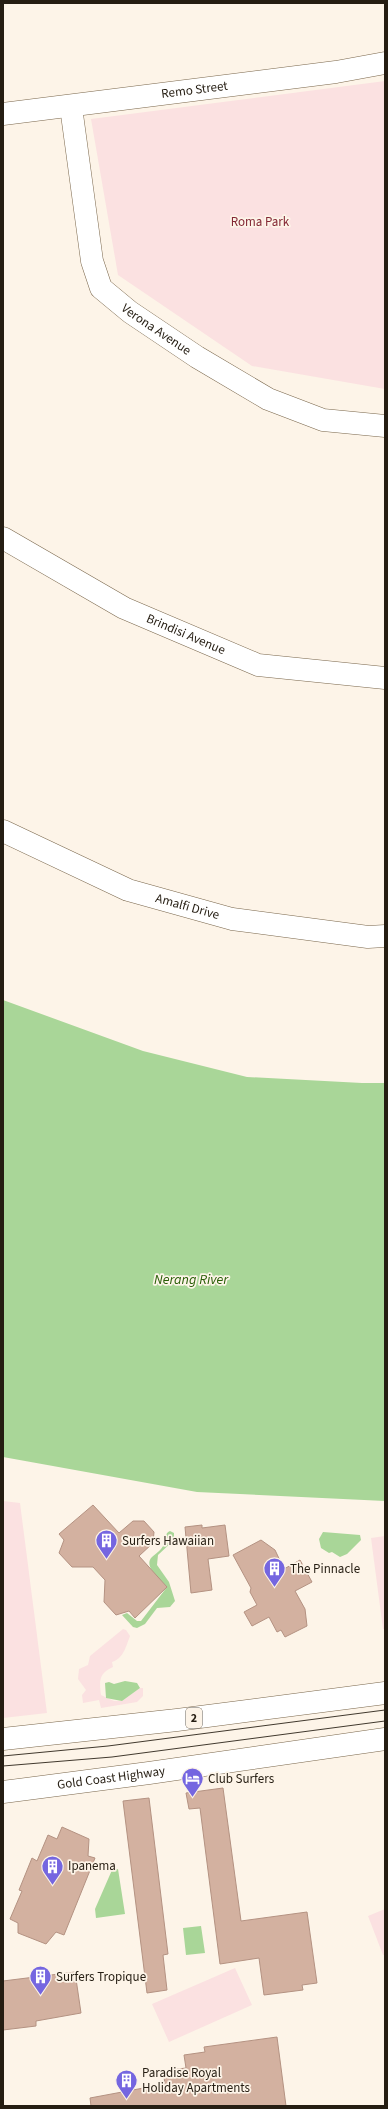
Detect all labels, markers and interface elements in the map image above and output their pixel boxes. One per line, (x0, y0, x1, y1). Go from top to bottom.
street label: Remo Street (160, 77, 229, 103)
park label: Roma Park (231, 213, 290, 231)
street label: Verona Avenue (117, 299, 195, 360)
street label: Brindisi Avenue (144, 610, 228, 659)
street label: Amalfi Drive (154, 889, 221, 924)
water label: Nerang River (154, 1270, 229, 1290)
building icon: Surfers Hawaiian (93, 1528, 119, 1561)
place label: Surfers Hawaiian (122, 1532, 214, 1550)
building icon: The Pinnacle (261, 1556, 287, 1589)
place label: The Pinnacle (290, 1560, 360, 1578)
road number: 2 (186, 1708, 202, 1728)
street label: Gold Coast Highway (56, 1762, 166, 1794)
hotel icon: Club Surfers (180, 1766, 206, 1799)
place label: Club Surfers (208, 1770, 275, 1788)
building icon: Ipanema (39, 1853, 65, 1886)
place label: Ipanema (68, 1857, 116, 1875)
building icon: Surfers Tropique (28, 1964, 54, 1997)
place label: Surfers Tropique (56, 1968, 146, 1986)
place label: Paradise Royal Holiday Apartments (142, 2064, 251, 2097)
building icon: Paradise Royal Holiday Apartments (113, 2067, 139, 2100)

